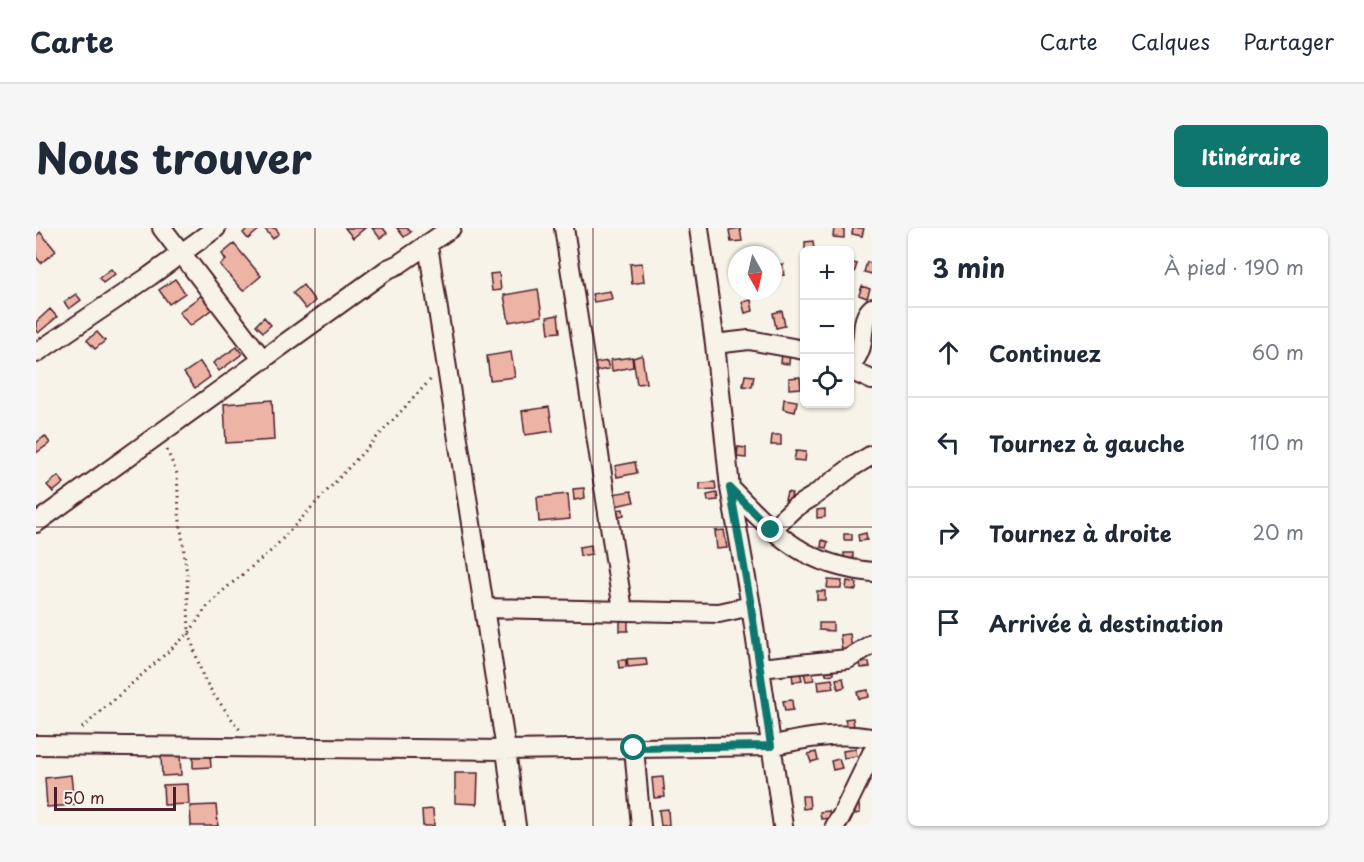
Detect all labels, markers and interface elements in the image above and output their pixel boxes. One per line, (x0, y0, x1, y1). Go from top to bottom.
text: Carte (30, 20, 114, 63)
text: Carte (1040, 25, 1098, 57)
text: Calques (1131, 25, 1210, 57)
text: Partager (1243, 25, 1334, 57)
text: Nous trouver (36, 125, 312, 188)
button: Itinéraire (1174, 125, 1328, 187)
north arrow (728, 246, 782, 300)
map controls (800, 246, 854, 408)
button: + (800, 246, 854, 300)
text: 3 min (932, 248, 1005, 287)
text: À pied · 190 m (1164, 252, 1304, 282)
button: − (800, 300, 854, 354)
icon: ahead (932, 336, 965, 369)
text: Continuez (989, 336, 1101, 369)
text: 60 m (1252, 337, 1304, 367)
button: locate (800, 354, 854, 408)
icon: left (932, 426, 965, 459)
text: Tournez à gauche (989, 426, 1185, 459)
text: 110 m (1250, 427, 1304, 457)
route end (757, 516, 783, 542)
icon: right (932, 516, 965, 549)
text: Tournez à droite (989, 516, 1172, 549)
text: 20 m (1252, 517, 1304, 547)
icon: arrive (932, 606, 965, 639)
text: Arrivée à destination (989, 606, 1223, 639)
route start (620, 734, 646, 760)
scale bar (54, 784, 176, 812)
text: 50 m (63, 785, 104, 809)

